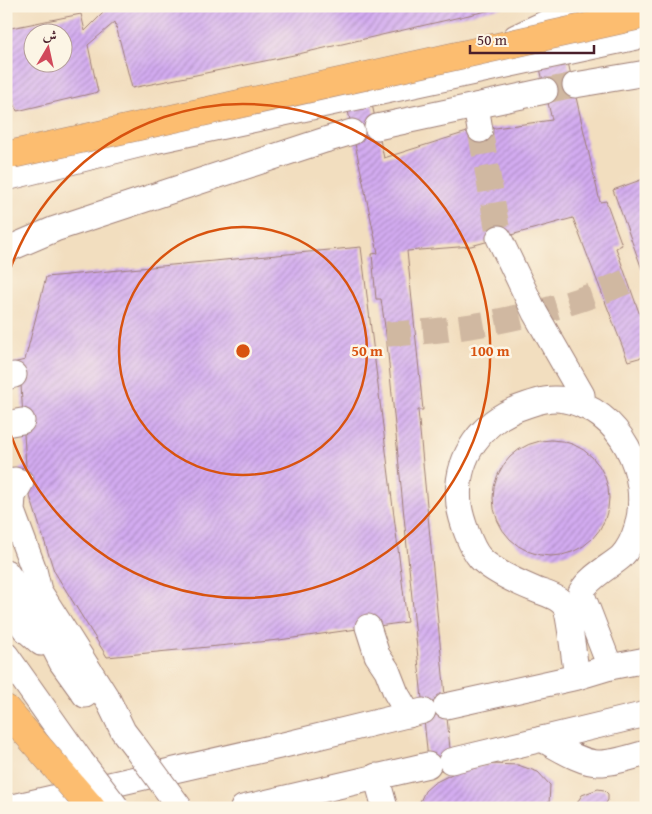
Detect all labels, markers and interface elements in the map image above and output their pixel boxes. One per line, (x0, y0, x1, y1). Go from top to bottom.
north arrow (22, 22, 72, 72)
scale bar (470, 22, 593, 54)
text: ش (42, 24, 59, 46)
text: 50 m (477, 29, 508, 50)
text: 50 m (351, 340, 383, 361)
text: 100 m (470, 340, 510, 361)
centre of rings (234, 342, 252, 360)

